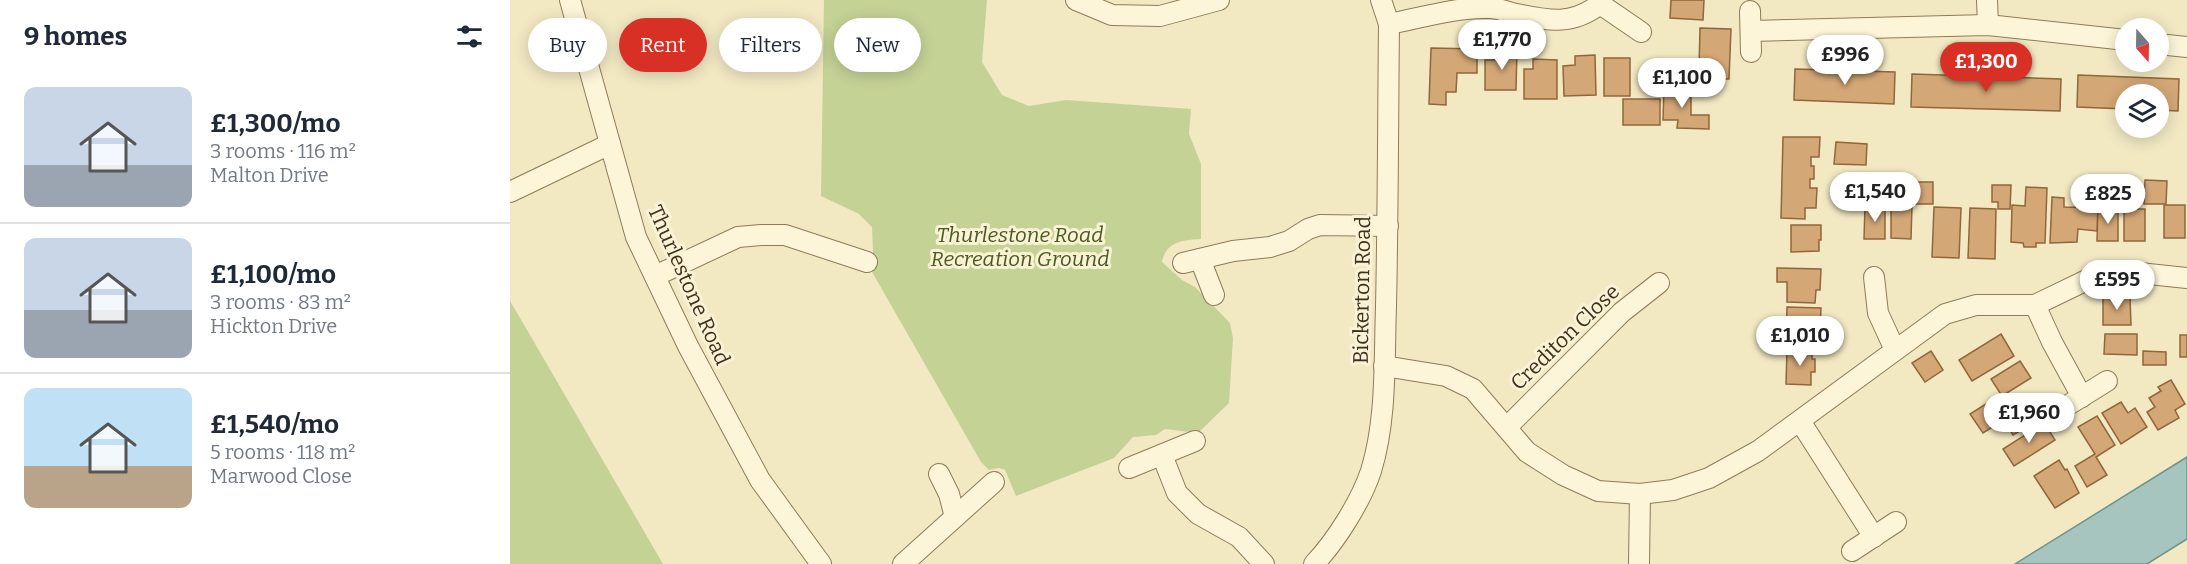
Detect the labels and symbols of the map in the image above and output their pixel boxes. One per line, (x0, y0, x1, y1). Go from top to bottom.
north arrow (2115, 18, 2169, 72)
pin: £1,770 (1453, 20, 1551, 71)
pin: £996 (1809, 35, 1881, 86)
pin: £1,300 (1937, 42, 2035, 93)
pin: £1,100 (1633, 58, 1731, 109)
pin: £1,540 (1826, 172, 1924, 223)
pin: £825 (2072, 174, 2144, 225)
street label: Thurlestone Road (642, 201, 736, 369)
street label: Bickerton Road (1348, 216, 1376, 364)
park label: Thurlestone Road Recreation Ground (931, 222, 1109, 272)
pin: £595 (2081, 260, 2153, 311)
street label: Crediton Close (1505, 279, 1625, 395)
pin: £1,010 (1751, 316, 1849, 367)
pin: £1,960 (1980, 393, 2078, 444)

